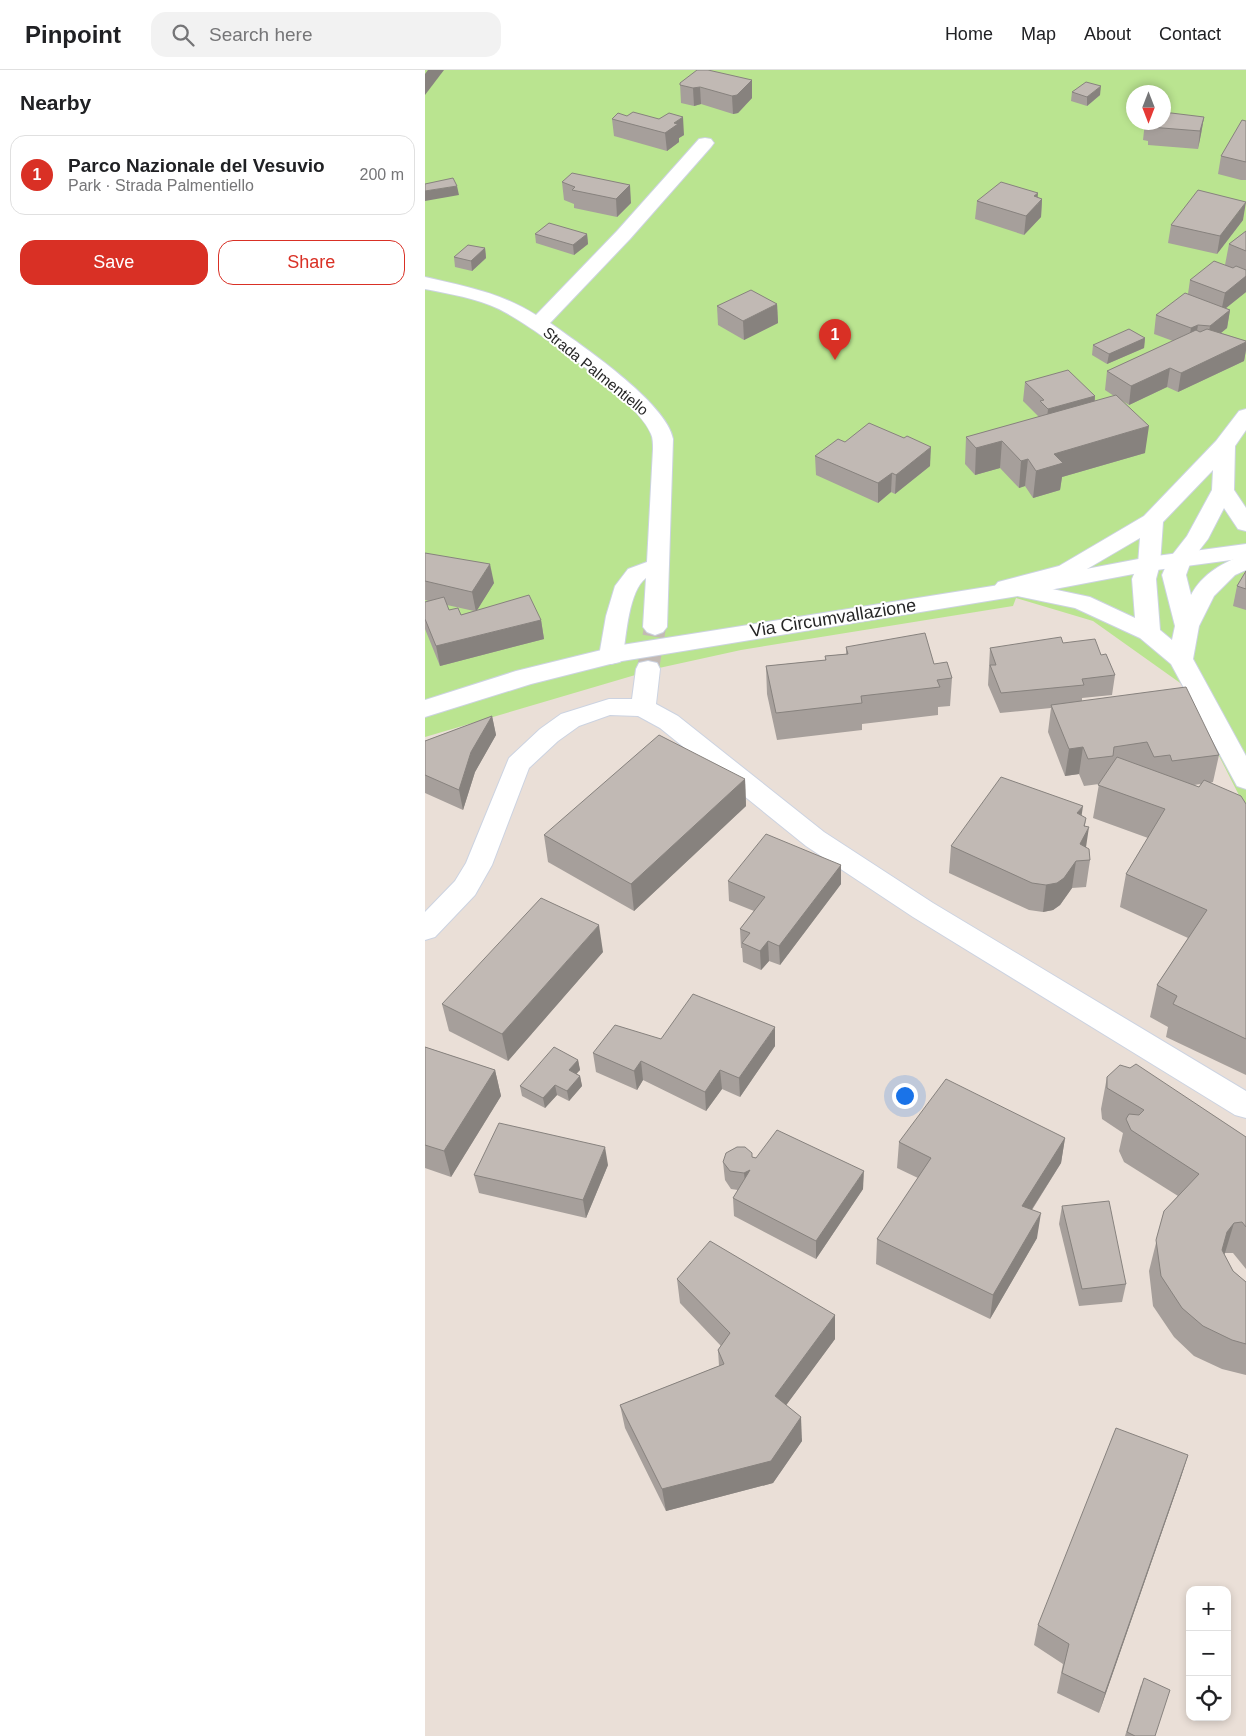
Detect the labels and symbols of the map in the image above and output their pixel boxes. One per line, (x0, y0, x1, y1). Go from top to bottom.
north arrow (1126, 85, 1171, 130)
pin: 1 (819, 319, 851, 360)
street label: Strada Palmentiello (540, 323, 652, 419)
street label: Via Circumvallazione (749, 595, 917, 641)
your location (892, 1083, 918, 1109)

